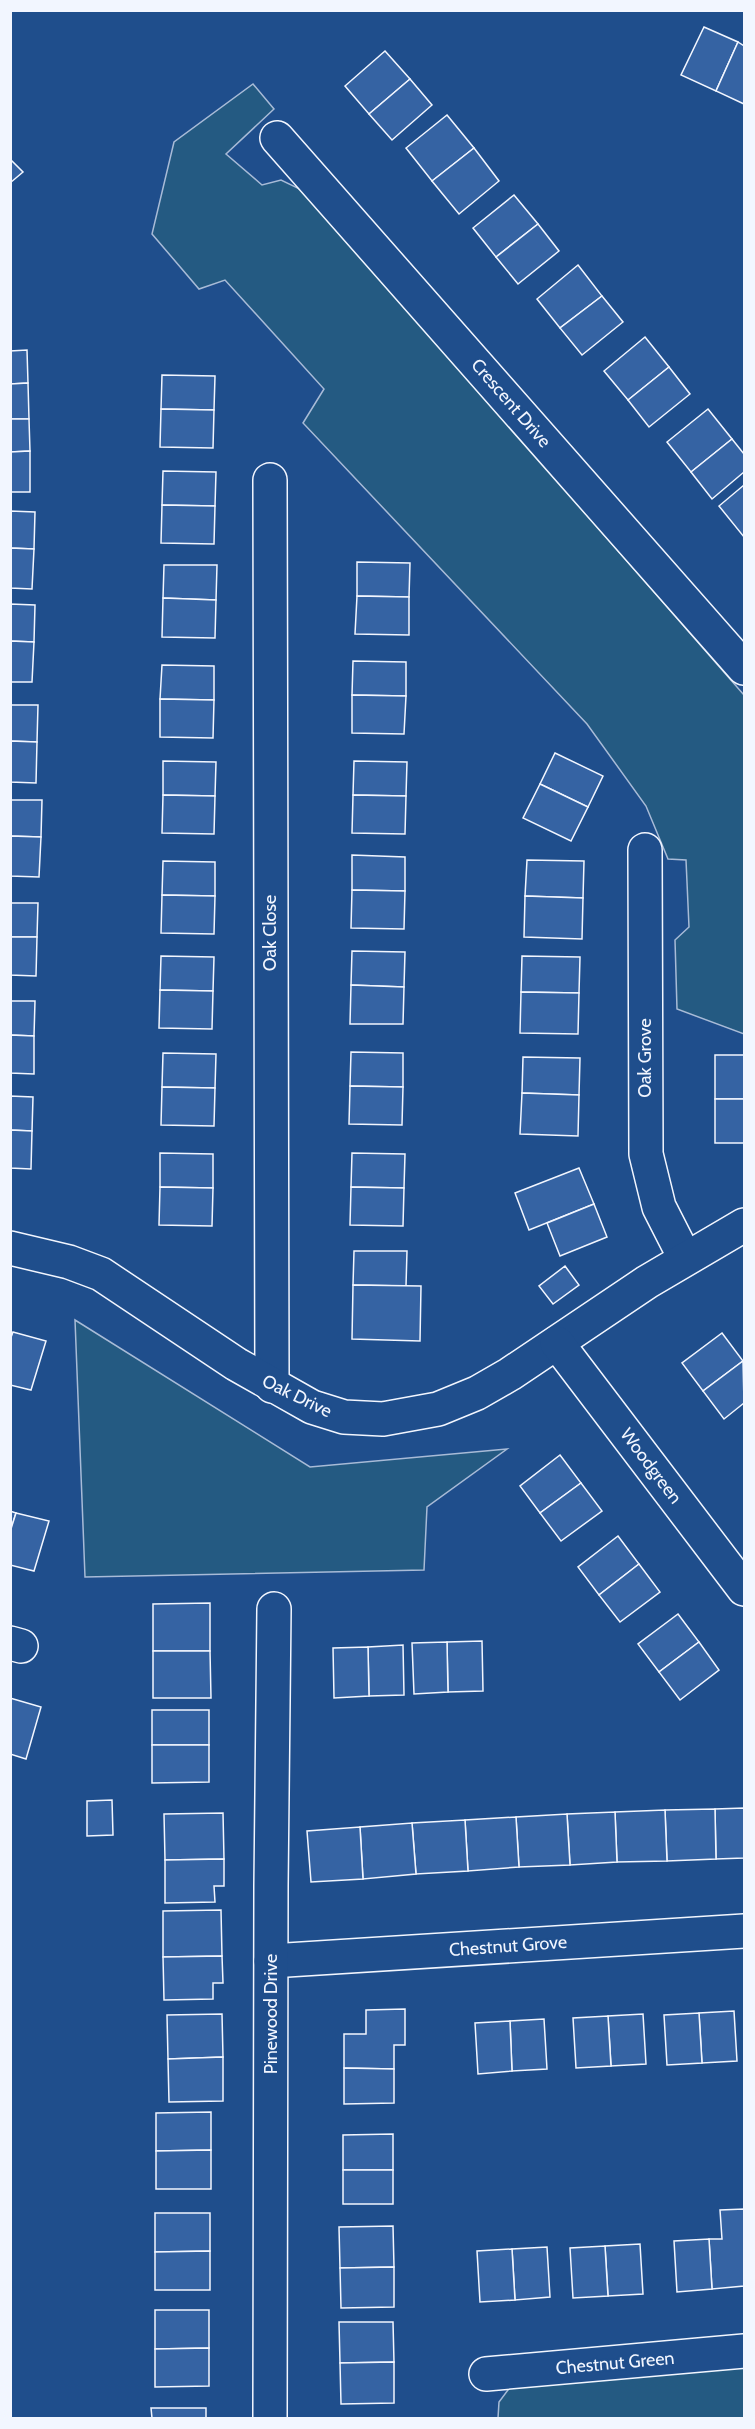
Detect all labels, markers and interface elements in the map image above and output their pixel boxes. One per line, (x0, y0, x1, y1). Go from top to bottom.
street label: Crescent Drive (466, 354, 556, 452)
street label: Oak Close (259, 895, 281, 971)
street label: Oak Grove (634, 1018, 656, 1098)
street label: Oak Drive (259, 1370, 335, 1422)
street label: Woodgreen (615, 1424, 687, 1508)
street label: Chestnut Grove (448, 1931, 568, 1961)
street label: Pinewood Drive (260, 1954, 282, 2074)
street label: Chestnut Green (555, 2347, 675, 2379)

